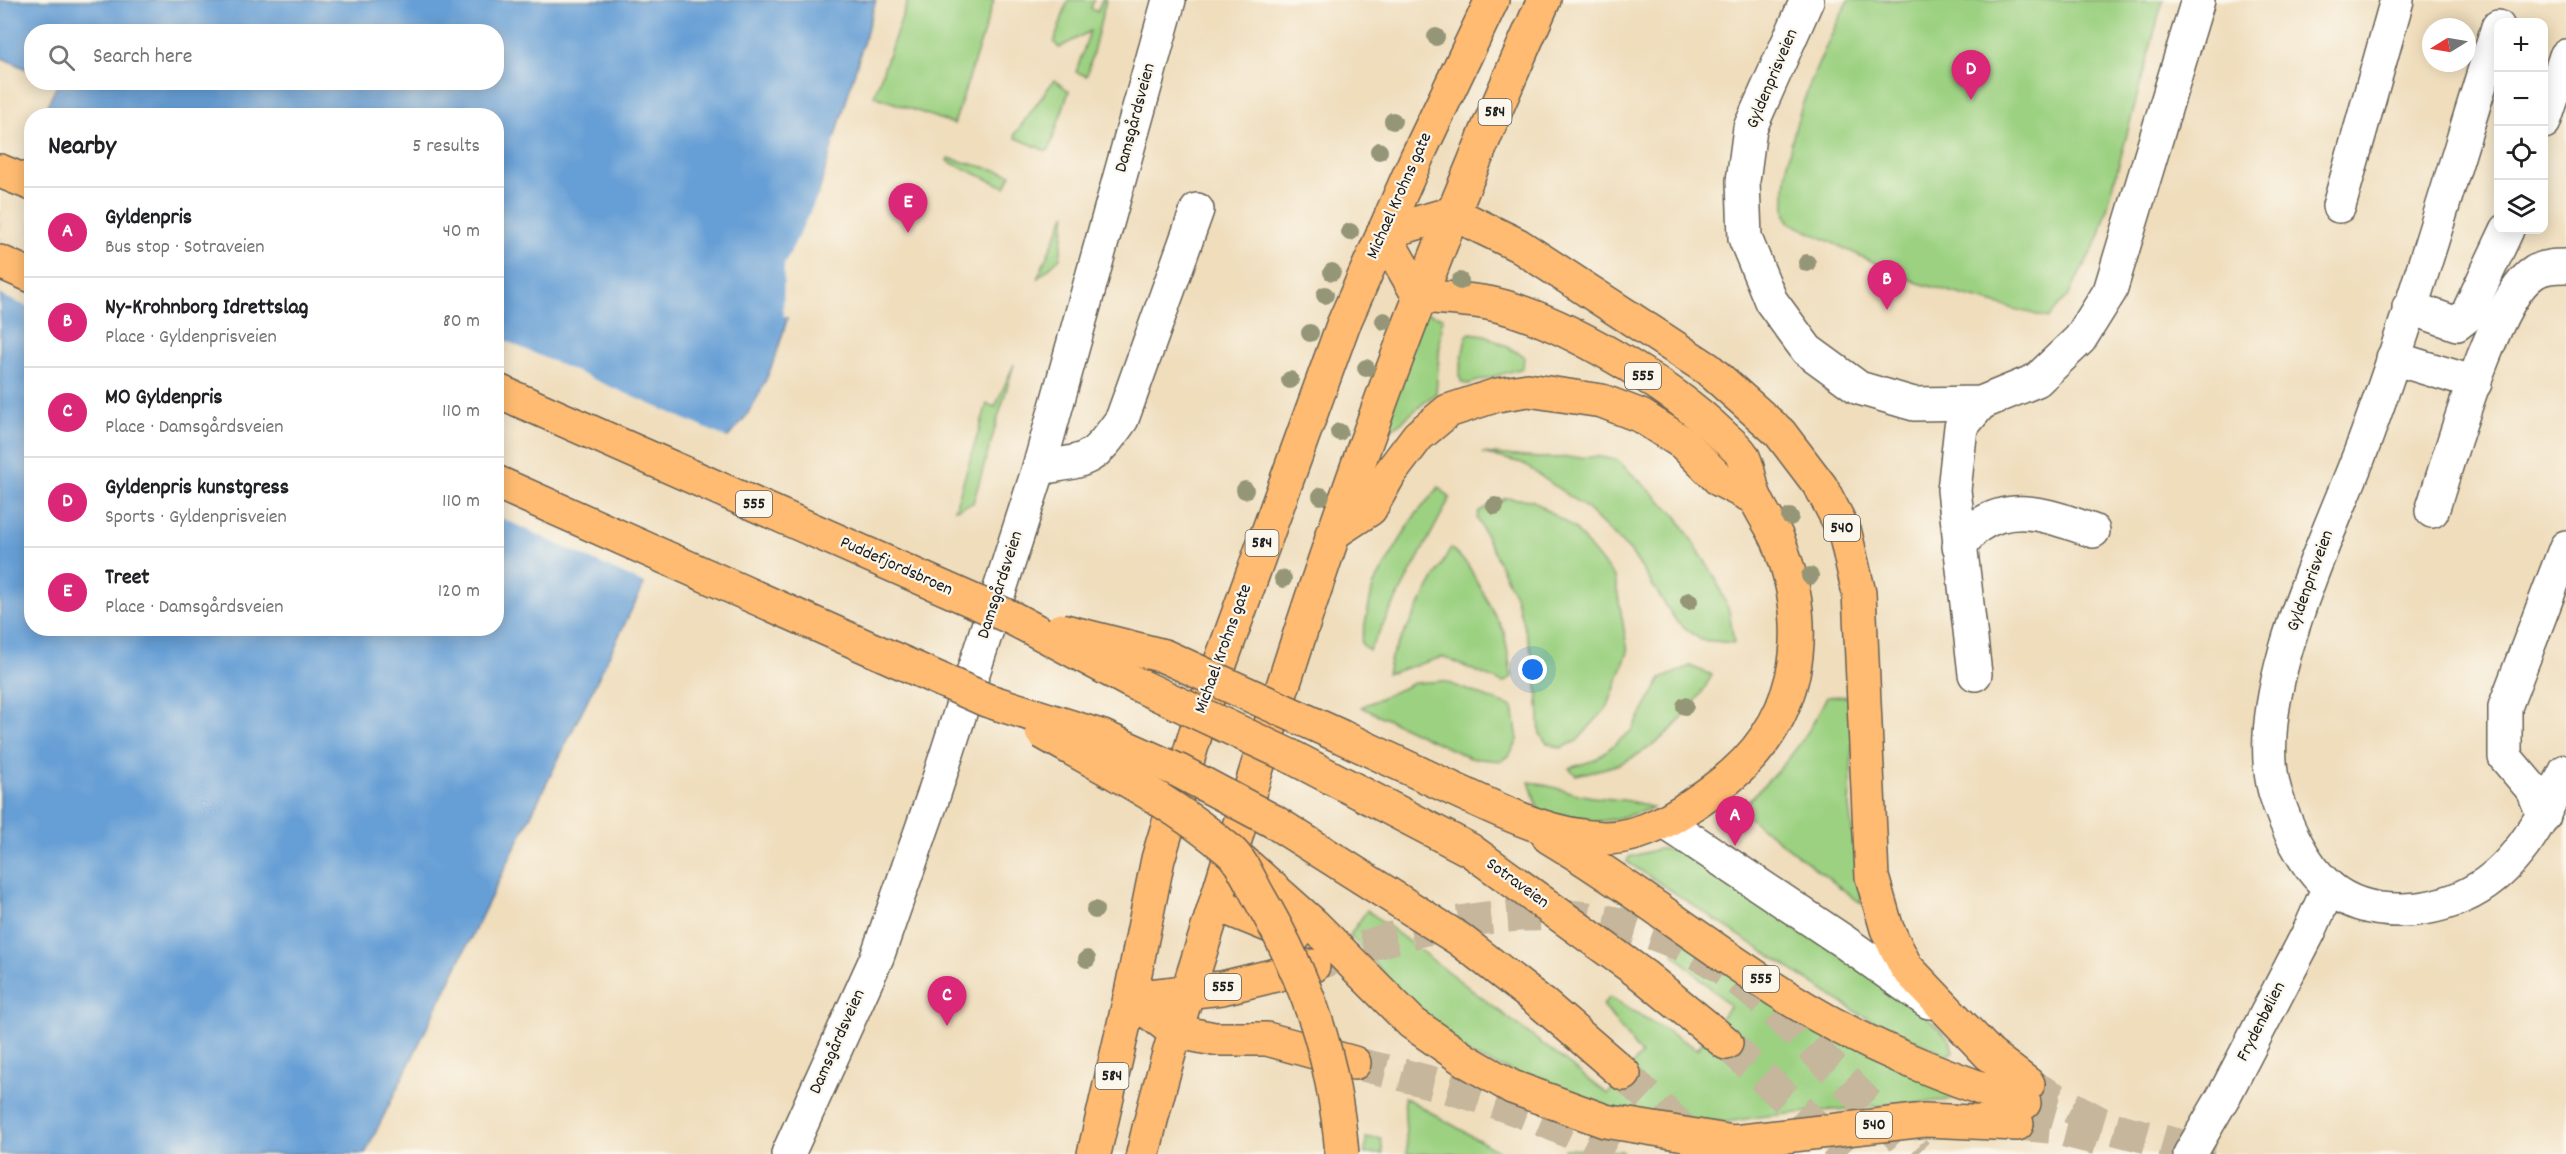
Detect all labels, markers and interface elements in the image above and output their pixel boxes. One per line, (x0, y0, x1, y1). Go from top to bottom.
north arrow (2422, 18, 2476, 72)
map controls (2494, 18, 2548, 234)
button: + (2494, 18, 2548, 72)
search box (24, 24, 504, 90)
street label: Gyldenprisveien (1741, 25, 1805, 133)
icon: search (45, 41, 78, 74)
text: Search here (93, 42, 192, 73)
pin: D (1952, 51, 1990, 100)
street label: Damsgårdsveien (1109, 61, 1163, 175)
button: − (2494, 72, 2548, 126)
road number: 584 (1478, 99, 1512, 125)
button: locate (2494, 126, 2548, 180)
text: Nearby (48, 129, 116, 166)
street label: Michael Krohns gate (1361, 129, 1439, 263)
text: 5 results (412, 133, 480, 161)
button: layers (2494, 180, 2548, 234)
pin: E (888, 184, 928, 233)
text: Gyldenpris (105, 203, 192, 234)
text: A (62, 218, 73, 246)
text: 40 m (442, 218, 480, 246)
text: Bus stop · Sotraveien (105, 234, 265, 262)
pin: B (1868, 260, 1906, 310)
text: Ny-Krohnborg Idrettslag (105, 293, 308, 324)
text: B (63, 308, 72, 336)
text: 80 m (443, 308, 480, 336)
text: Place · Gyldenprisveien (105, 324, 277, 352)
road number: 555 (1625, 363, 1661, 389)
text: MO Gyldenpris (105, 383, 223, 414)
text: C (63, 398, 72, 426)
text: 110 m (442, 398, 480, 426)
text: Place · Damsgårdsveien (105, 414, 283, 442)
text: Gyldenpris kunstgress (105, 473, 289, 504)
text: D (62, 488, 73, 516)
text: 110 m (442, 488, 480, 516)
road number: 555 (736, 491, 772, 517)
text: Sports · Gyldenprisveien (105, 504, 287, 532)
road number: 540 (1824, 515, 1860, 541)
street label: Gyldenprisveien (2281, 527, 2341, 635)
street label: Damsgårdsveien (972, 528, 1030, 642)
road number: 584 (1246, 530, 1278, 556)
street label: Puddefjordsbroen (836, 531, 956, 603)
text: Treet (105, 563, 149, 594)
text: E (63, 578, 72, 606)
text: 120 m (438, 578, 480, 606)
street label: Michael Krohns gate (1189, 581, 1259, 717)
text: Place · Damsgårdsveien (105, 594, 283, 622)
your location (1518, 655, 1547, 684)
pin: A (1716, 796, 1754, 846)
street label: Sotraveien (1480, 853, 1554, 915)
road number: 555 (1743, 966, 1779, 992)
road number: 555 (1205, 974, 1241, 1000)
pin: C (928, 976, 966, 1026)
street label: Frydenbølien (2231, 978, 2293, 1066)
street label: Damsgårdsveien (804, 986, 872, 1098)
road number: 584 (1096, 1063, 1128, 1089)
road number: 540 (1856, 1112, 1892, 1138)

